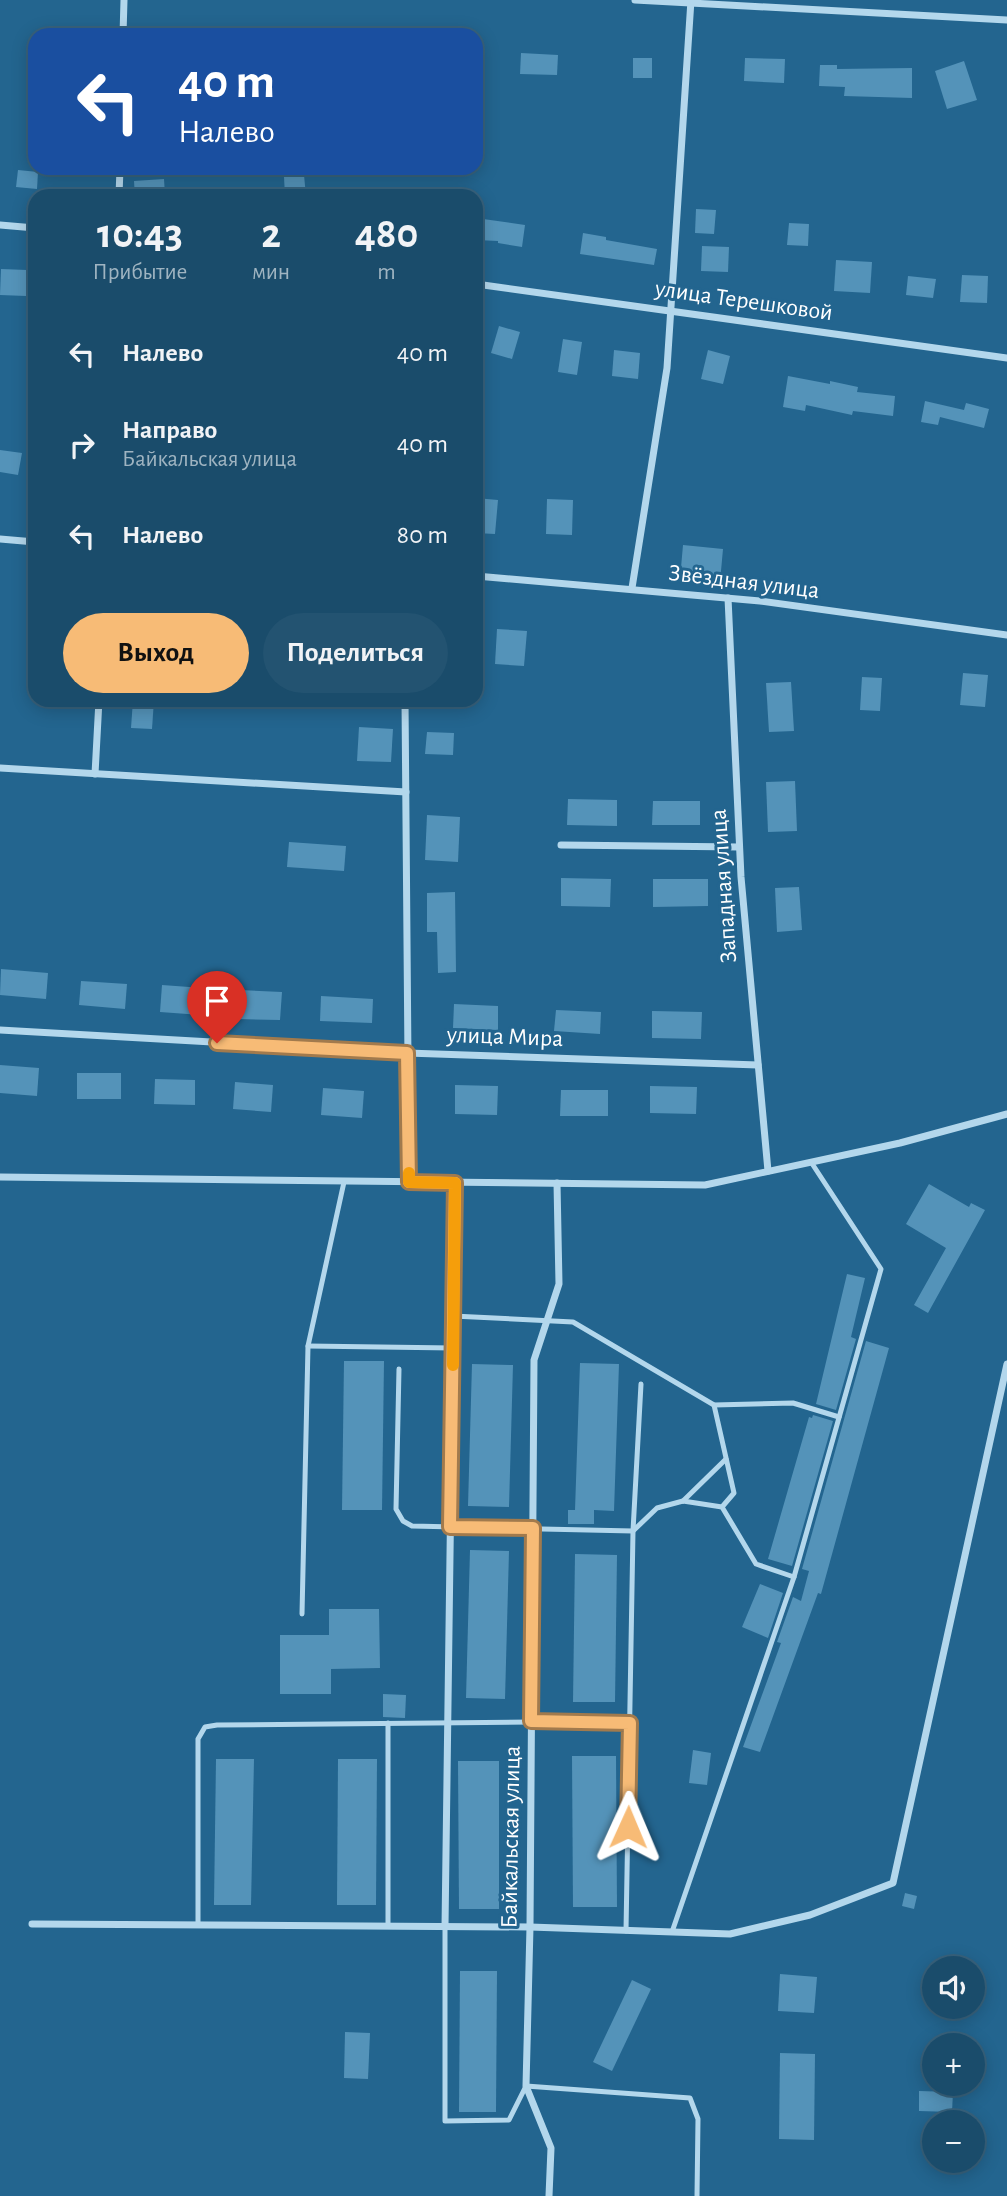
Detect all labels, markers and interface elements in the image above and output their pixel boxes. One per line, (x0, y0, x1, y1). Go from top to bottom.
icon: left (63, 56, 154, 147)
text: 40 m (178, 58, 275, 107)
text: Налево (178, 116, 275, 148)
text: 10:43 (97, 213, 183, 255)
text: 2 (261, 213, 281, 255)
text: 480 (355, 213, 418, 255)
text: Прибытие (93, 261, 187, 284)
text: мин (252, 261, 290, 284)
text: m (377, 261, 396, 284)
street label: улица Терешковой (653, 277, 834, 325)
icon: left (63, 335, 101, 373)
text: Налево (122, 340, 203, 366)
text: 40 m (397, 340, 448, 366)
text: Направо (122, 417, 217, 443)
icon: right (63, 426, 101, 464)
text: 40 m (397, 431, 448, 457)
text: Байкальская улица (122, 448, 297, 471)
icon: left (63, 517, 101, 555)
text: Налево (122, 522, 203, 548)
text: 80 m (397, 522, 448, 548)
street label: Звёздная улица (667, 561, 821, 603)
button: Выход (63, 613, 249, 693)
button: Поделиться (263, 613, 448, 693)
street label: Западная улица (707, 808, 741, 964)
pin (187, 971, 247, 1043)
icon: arrive (198, 982, 236, 1020)
street label: улица Мира (445, 1023, 564, 1051)
street label: Байкальская улица (497, 1745, 525, 1929)
position arrow (591, 1790, 665, 1864)
map controls (922, 1956, 985, 2173)
button: sound (922, 1956, 985, 2019)
button: + (922, 2033, 985, 2096)
button: − (922, 2110, 985, 2173)

